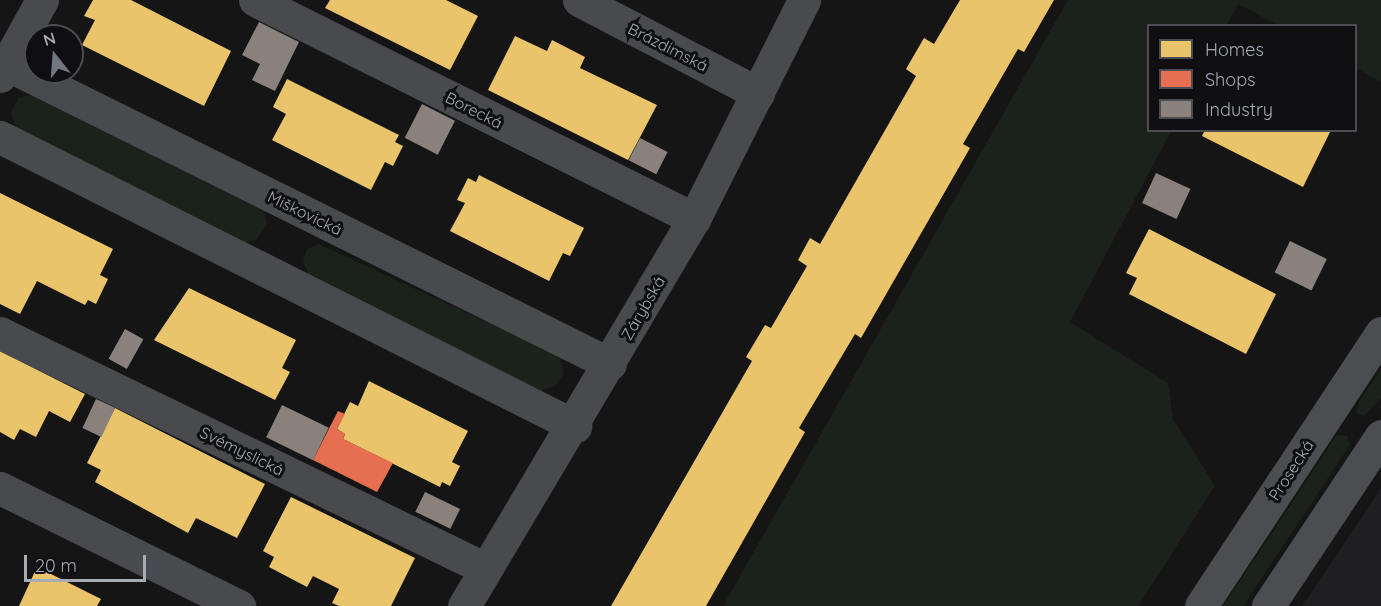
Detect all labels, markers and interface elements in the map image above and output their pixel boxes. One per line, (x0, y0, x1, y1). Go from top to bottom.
street label: Brázdimská (625, 19, 711, 75)
north arrow (24, 24, 84, 84)
legend (1147, 24, 1357, 132)
text: N (41, 27, 58, 50)
text: Homes (1205, 38, 1264, 61)
text: Shops (1205, 68, 1256, 91)
street label: Borecká (442, 88, 506, 132)
text: Industry (1205, 98, 1273, 121)
street label: Miškovická (265, 187, 345, 239)
street label: Zárybská (617, 273, 669, 343)
street label: Svémyslická (197, 422, 287, 480)
street label: Prosecká (1264, 436, 1318, 504)
scale bar (27, 543, 148, 581)
text: 20 m (35, 554, 77, 577)

